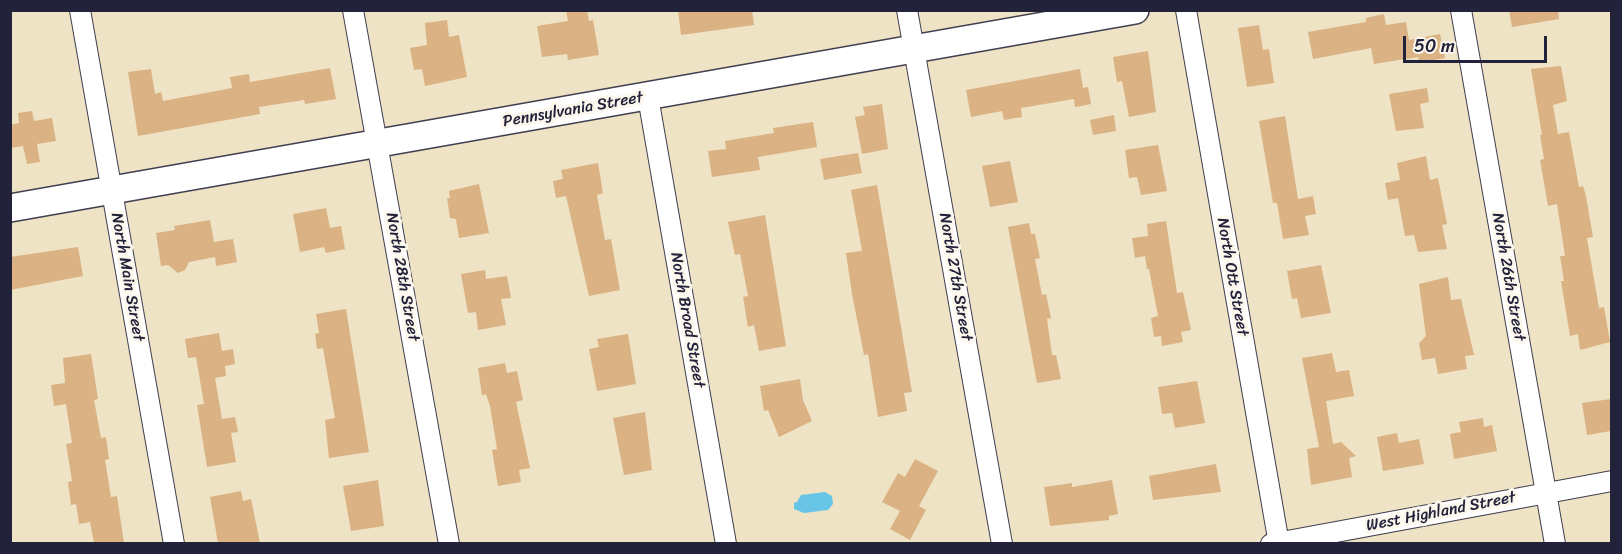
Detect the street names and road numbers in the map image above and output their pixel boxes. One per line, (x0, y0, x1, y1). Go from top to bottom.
street label: Pennsylvania Street (502, 88, 644, 132)
street label: North Main Street (106, 211, 148, 343)
street label: North 28th Street (381, 211, 423, 343)
street label: North 27th Street (934, 211, 976, 343)
street label: North 26th Street (1487, 211, 1529, 343)
street label: North Ott Street (1212, 216, 1252, 338)
street label: North Broad Street (666, 251, 708, 389)
street label: West Highland Street (1365, 488, 1517, 536)

